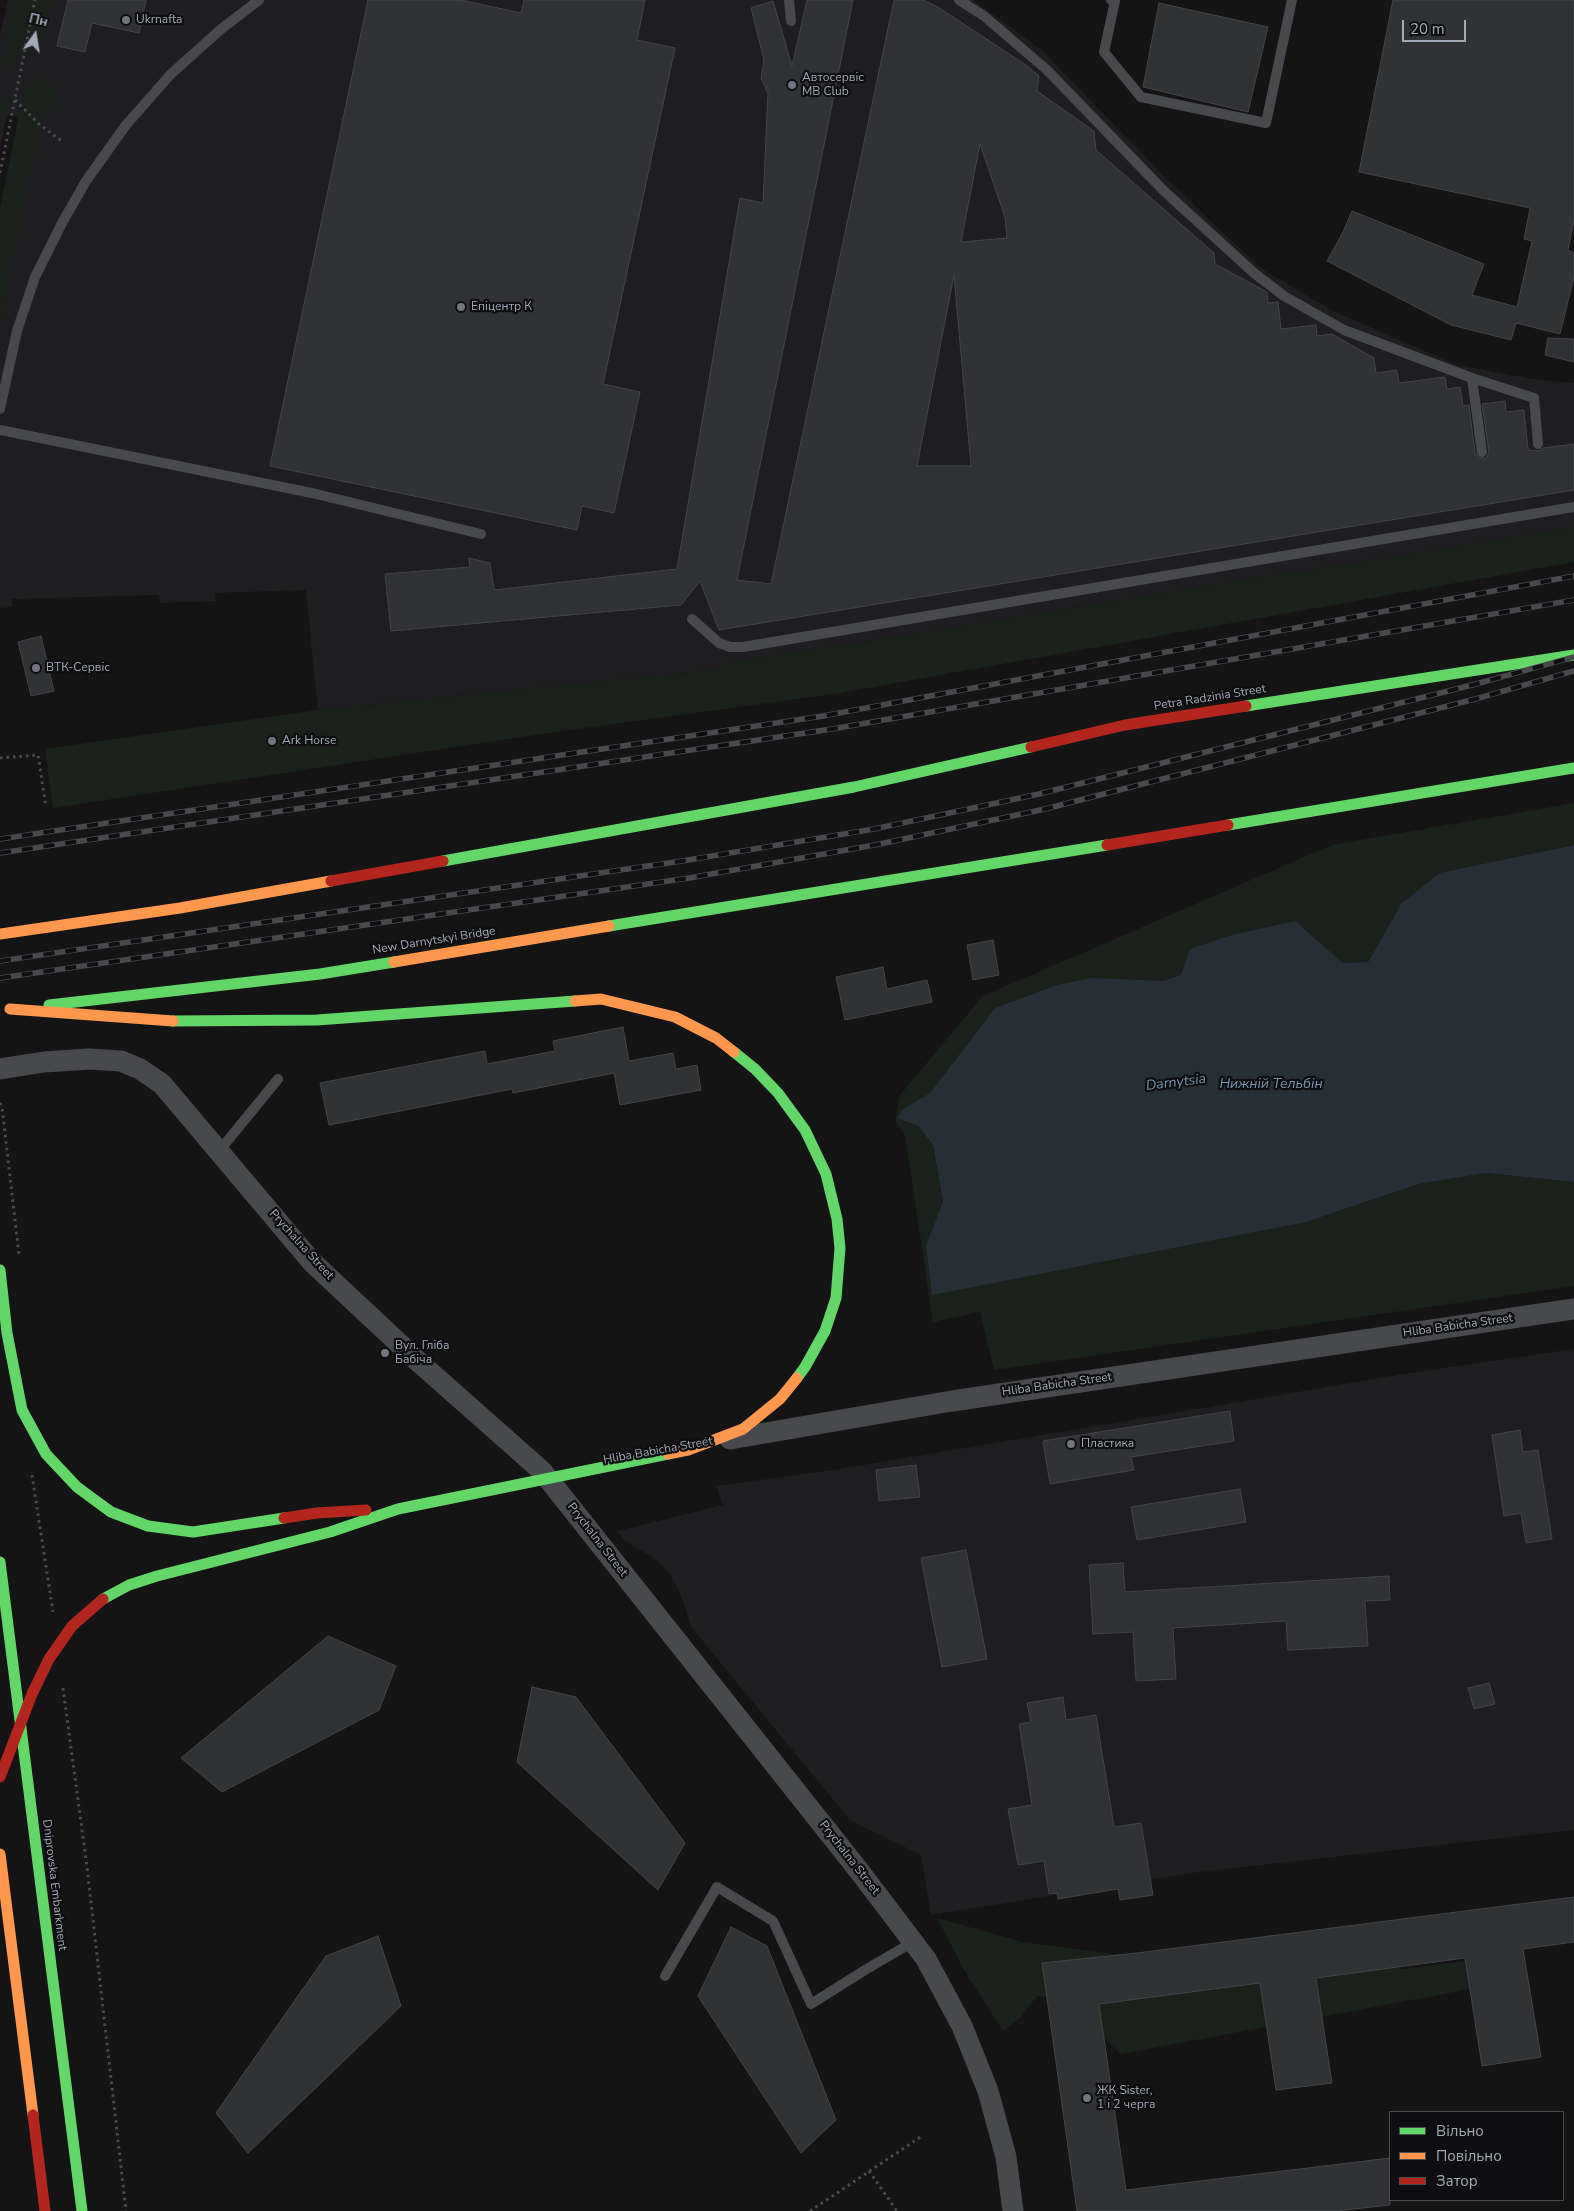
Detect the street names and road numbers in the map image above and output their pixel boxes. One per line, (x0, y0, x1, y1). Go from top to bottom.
street label: Petra Radzinia Street (1153, 682, 1267, 714)
street label: New Darnytskyi Bridge (371, 924, 497, 958)
street label: Prychalna Street (266, 1207, 336, 1283)
street label: Hliba Babicha Street (1402, 1311, 1514, 1341)
street label: Hliba Babicha Street (1001, 1370, 1113, 1400)
street label: Hliba Babicha Street (602, 1434, 714, 1468)
street label: Prychalna Street (564, 1500, 630, 1580)
street label: Prychalna Street (816, 1818, 882, 1898)
street label: Dniprovska Embarkment (39, 1819, 69, 1951)

